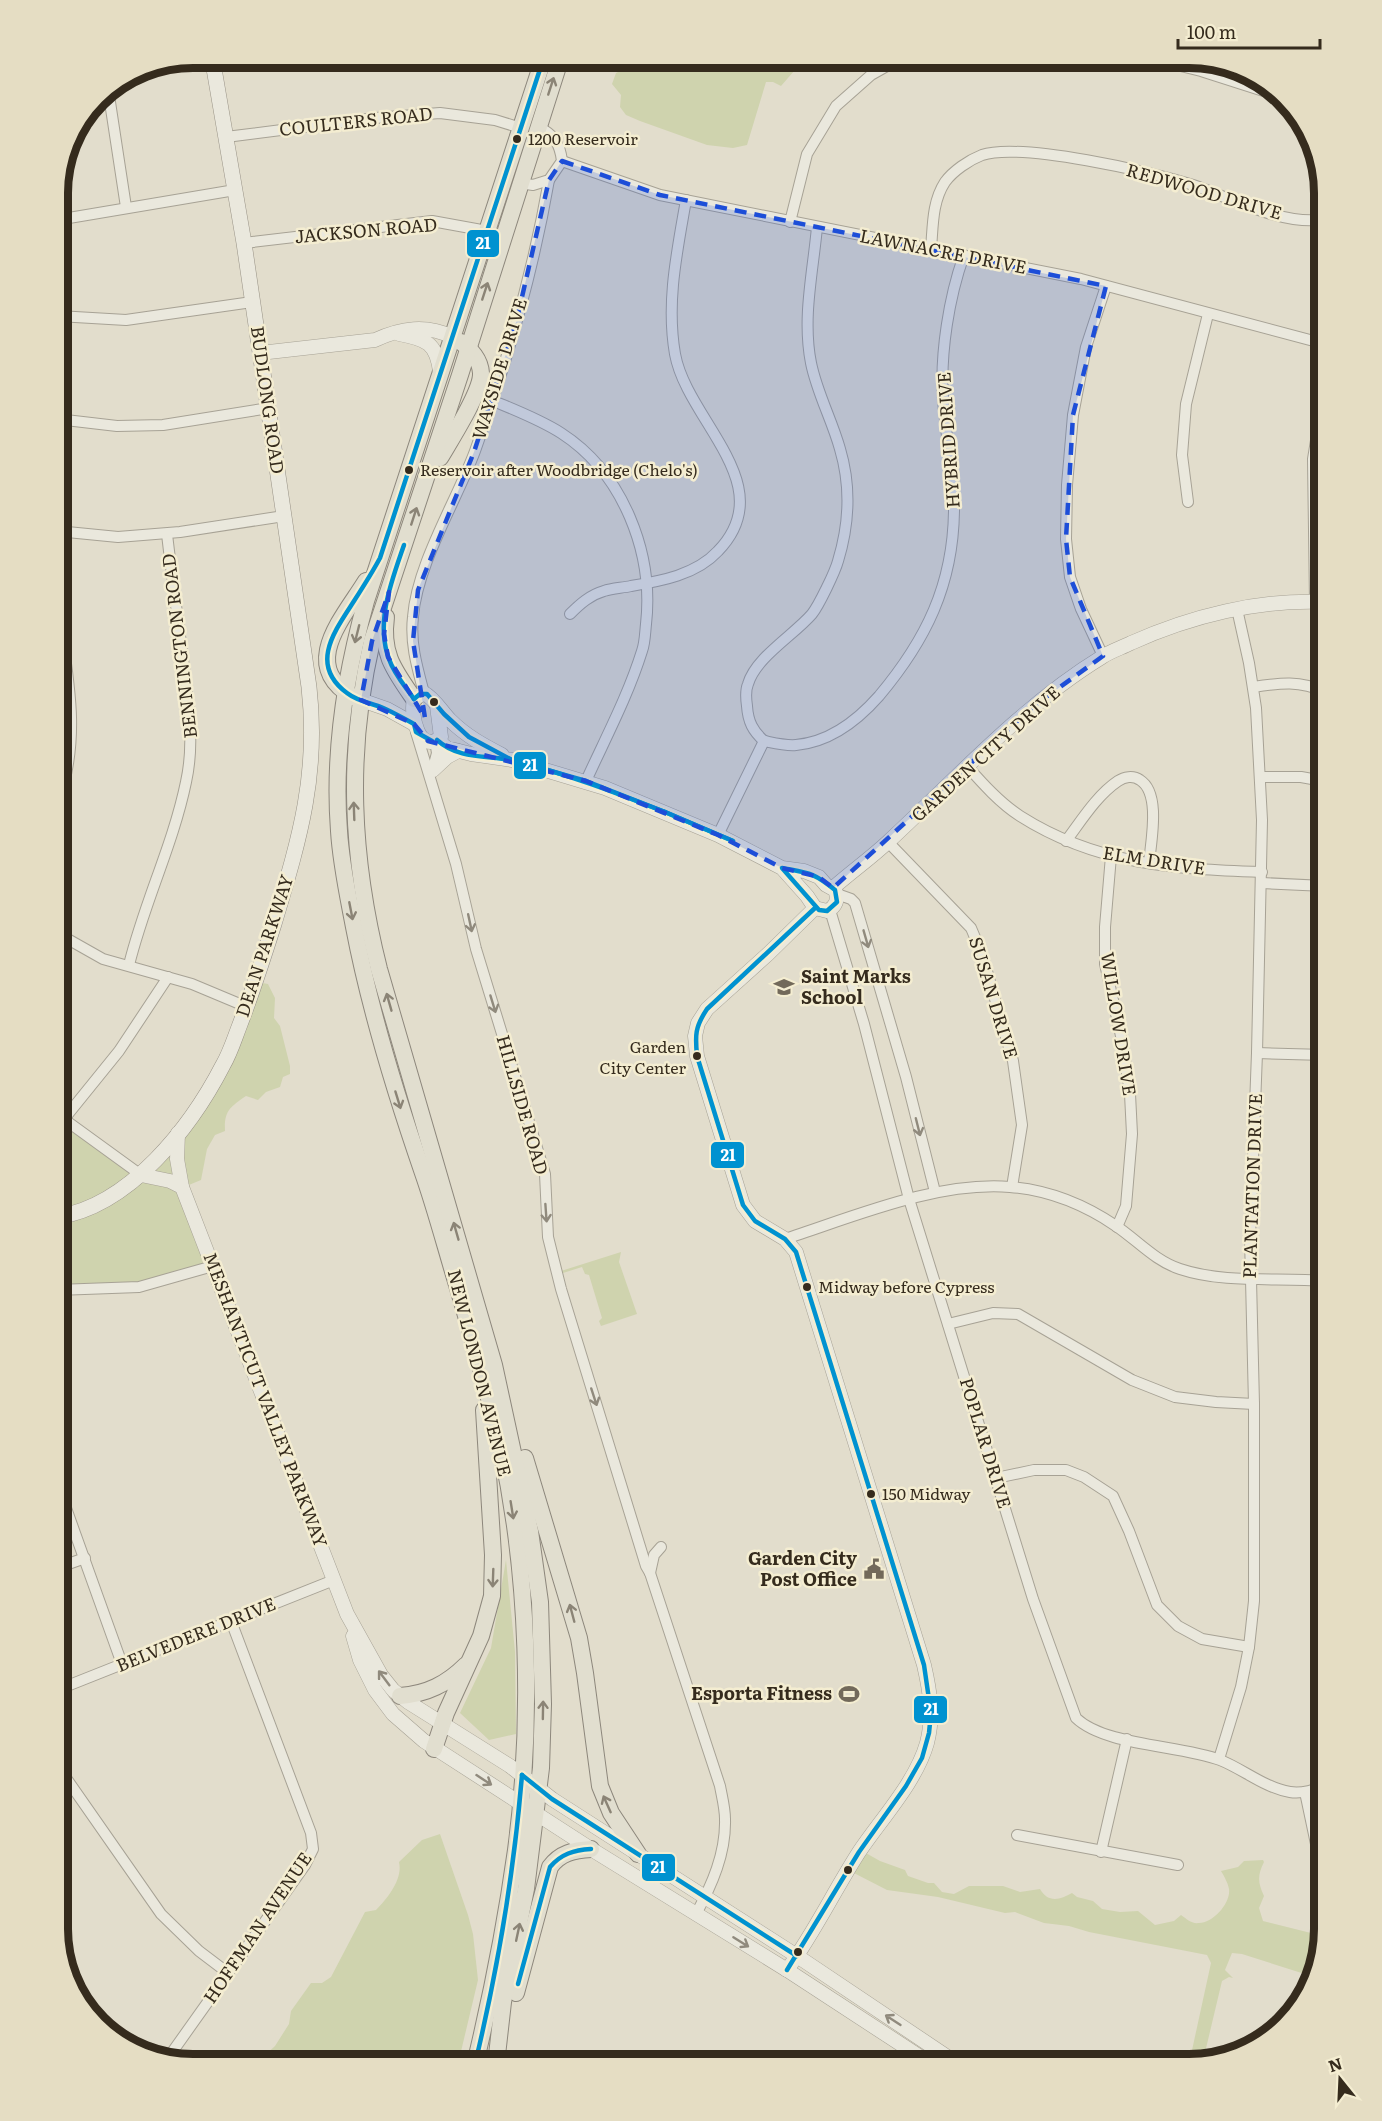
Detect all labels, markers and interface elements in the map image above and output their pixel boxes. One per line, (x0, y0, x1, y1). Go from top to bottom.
scale bar (1178, 12, 1320, 50)
text: 100 m (1187, 18, 1236, 45)
one-way arrow (547, 77, 558, 96)
street label: COULTERS ROAD (278, 99, 434, 142)
place label: 1200 Reservoir (528, 126, 638, 150)
marker: 1200 Reservoir (511, 133, 523, 145)
street label: REDWOOD DRIVE (1123, 155, 1285, 226)
street label: JACKSON ROAD (293, 210, 438, 249)
street label: LAWNACRE DRIVE (858, 221, 1029, 280)
line badge: 21 (466, 229, 500, 258)
text: 21 (475, 230, 491, 254)
one-way arrow (480, 282, 491, 301)
street label: WAYSIDE DRIVE (464, 294, 533, 443)
street label: BUDLONG ROAD (245, 324, 292, 475)
street label: HYBRID DRIVE (929, 371, 966, 509)
place label: Reservoir after Woodbridge (Chelo's) (420, 457, 698, 481)
marker: Reservoir after Woodbridge (Chelo's) (403, 464, 415, 476)
one-way arrow (409, 507, 420, 526)
street label: BENNINGTON ROAD (154, 552, 203, 740)
one-way arrow (351, 624, 363, 643)
street label: GARDEN CITY DRIVE (904, 679, 1065, 827)
unlabelled marker (428, 696, 440, 708)
line badge: 21 (513, 751, 547, 780)
text: 21 (522, 752, 538, 776)
one-way arrow (349, 802, 360, 822)
street label: ELM DRIVE (1101, 838, 1207, 881)
street label: DEAN PARKWAY (228, 871, 299, 1020)
one-way arrow (346, 901, 357, 920)
one-way arrow (465, 912, 476, 932)
one-way arrow (861, 929, 872, 948)
street label: SUSAN DRIVE (963, 933, 1026, 1062)
street label: WILLOW DRIVE (1095, 950, 1144, 1098)
place label: Saint Marks School (801, 962, 911, 1010)
school or university icon: Saint Marks School (772, 975, 796, 999)
one-way arrow (383, 993, 394, 1012)
one-way arrow (488, 994, 499, 1013)
street label: HILLSIDE ROAD (491, 1031, 556, 1178)
place label: Garden City Center (600, 1034, 686, 1079)
marker: Garden City Center (691, 1050, 703, 1062)
one-way arrow (393, 1090, 404, 1109)
street label: PLANTATION DRIVE (1235, 1093, 1268, 1279)
one-way arrow (913, 1117, 925, 1136)
line badge: 21 (710, 1141, 745, 1169)
text: 21 (720, 1142, 736, 1166)
one-way arrow (540, 1202, 551, 1222)
one-way arrow (450, 1222, 461, 1241)
street label: MESHANTICUT VALLEY PARKWAY (197, 1248, 335, 1551)
street label: NEW LONDON AVENUE (442, 1266, 519, 1479)
place label: Midway before Cypress (818, 1274, 995, 1298)
marker: Midway before Cypress (801, 1281, 813, 1293)
street label: POPLAR DRIVE (954, 1374, 1019, 1511)
one-way arrow (589, 1387, 600, 1406)
place label: 150 Midway (882, 1481, 971, 1505)
marker: 150 Midway (865, 1488, 877, 1500)
one-way arrow (506, 1500, 517, 1520)
place label: Garden City Post Office (748, 1544, 857, 1592)
public building icon: Garden City Post Office (862, 1557, 886, 1581)
one-way arrow (488, 1568, 499, 1588)
street label: BELVEDERE DRIVE (112, 1589, 279, 1678)
one-way arrow (566, 1604, 577, 1623)
one-way arrow (377, 1671, 390, 1687)
place label: Esporta Fitness (691, 1679, 832, 1706)
sports icon: Esporta Fitness (837, 1682, 861, 1706)
line badge: 21 (913, 1695, 948, 1724)
text: 21 (923, 1696, 939, 1720)
one-way arrow (537, 1700, 549, 1720)
one-way arrow (475, 1774, 492, 1787)
one-way arrow (601, 1796, 612, 1814)
street label: HOFFMAN AVENUE (196, 1846, 318, 2008)
line badge: 21 (641, 1853, 676, 1882)
text: 21 (650, 1854, 666, 1878)
unlabelled marker (842, 1864, 854, 1876)
one-way arrow (513, 1923, 524, 1942)
one-way arrow (732, 1937, 749, 1949)
unlabelled marker (792, 1946, 804, 1958)
one-way arrow (885, 2014, 902, 2027)
north arrow (1310, 2049, 1370, 2109)
text: N (1325, 2050, 1345, 2077)

